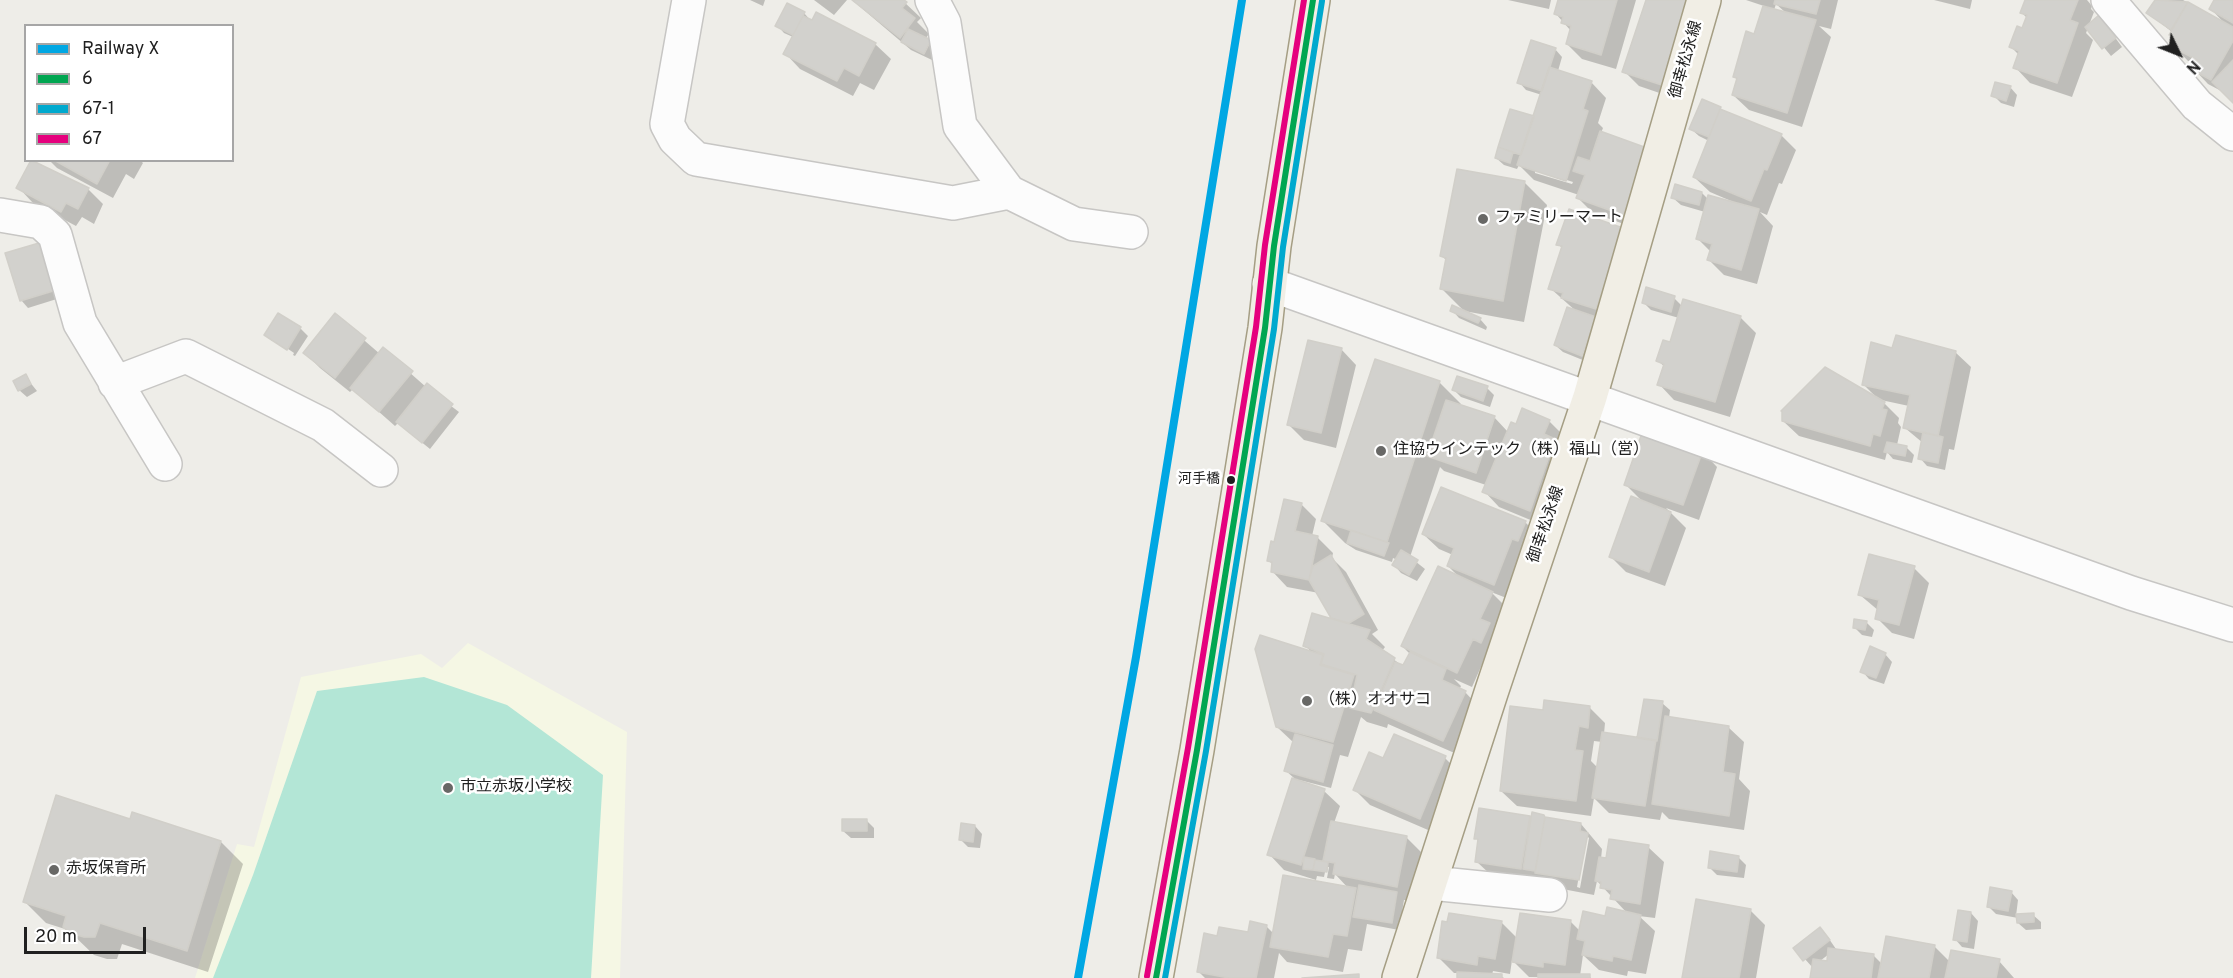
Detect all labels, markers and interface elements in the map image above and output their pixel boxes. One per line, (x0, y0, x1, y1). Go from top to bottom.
street label: 御幸松永線 (1667, 19, 1707, 101)
legend (24, 24, 234, 162)
north arrow (2149, 24, 2209, 84)
text: Railway X (82, 38, 159, 61)
text: N (2181, 55, 2203, 77)
text: 6 (82, 68, 93, 91)
text: 67-1 (82, 98, 115, 121)
text: 67 (82, 128, 102, 151)
place label: ファミリーマート (1495, 209, 1623, 229)
marker: ファミリーマート (1476, 212, 1490, 226)
place label: 住協ウインテック（株）福山（営） (1393, 441, 1649, 461)
marker: 住協ウインテック（株）福山（営） (1374, 444, 1388, 458)
place label: 河手橋 (1178, 472, 1220, 488)
marker: 河手橋 (1225, 474, 1237, 486)
street label: 御幸松永線 (1525, 484, 1569, 566)
place label: （株）オオサコ (1319, 691, 1431, 711)
marker: （株）オオサコ (1300, 694, 1314, 708)
place label: 市立赤坂小学校 (460, 778, 572, 798)
marker: 市立赤坂小学校 (441, 781, 455, 795)
place label: 赤坂保育所 (66, 860, 146, 880)
marker: 赤坂保育所 (47, 863, 61, 877)
scale bar (27, 915, 148, 953)
text: 20 m (35, 926, 77, 949)

